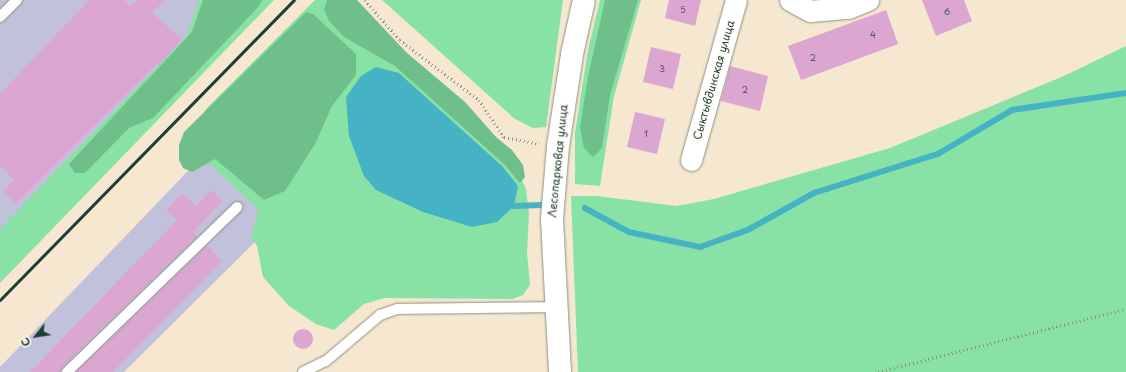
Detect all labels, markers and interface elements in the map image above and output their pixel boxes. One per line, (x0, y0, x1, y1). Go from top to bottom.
house number: 5 (680, 4, 686, 14)
house number: 6 (944, 6, 950, 16)
street label: Сыктывдинская улица (691, 19, 737, 141)
house number: 4 (870, 29, 876, 39)
house number: 2 (810, 52, 816, 62)
house number: 3 (659, 63, 665, 73)
house number: 2 (742, 84, 748, 94)
street label: Лесопарковая улица (545, 104, 571, 218)
house number: 1 (644, 128, 648, 138)
north arrow (16, 316, 56, 356)
text: С (16, 334, 35, 350)

